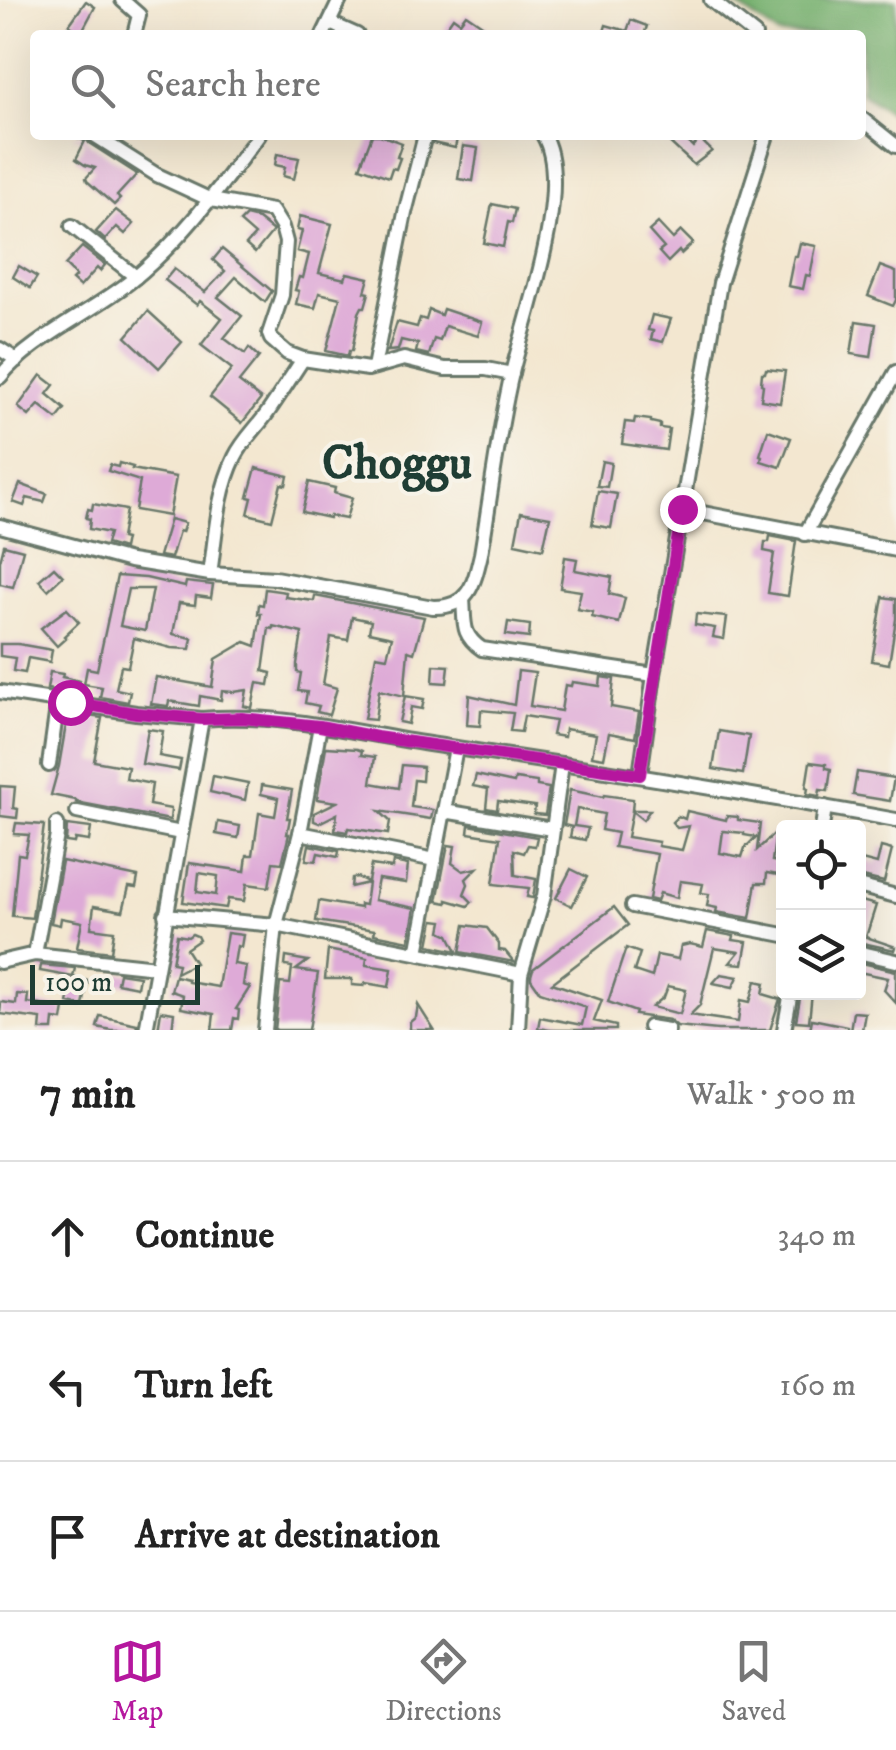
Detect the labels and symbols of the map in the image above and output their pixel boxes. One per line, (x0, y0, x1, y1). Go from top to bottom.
district label: Choggu (322, 434, 472, 494)
route end (660, 487, 706, 533)
route start (48, 680, 94, 726)
scale bar (30, 960, 200, 1004)

